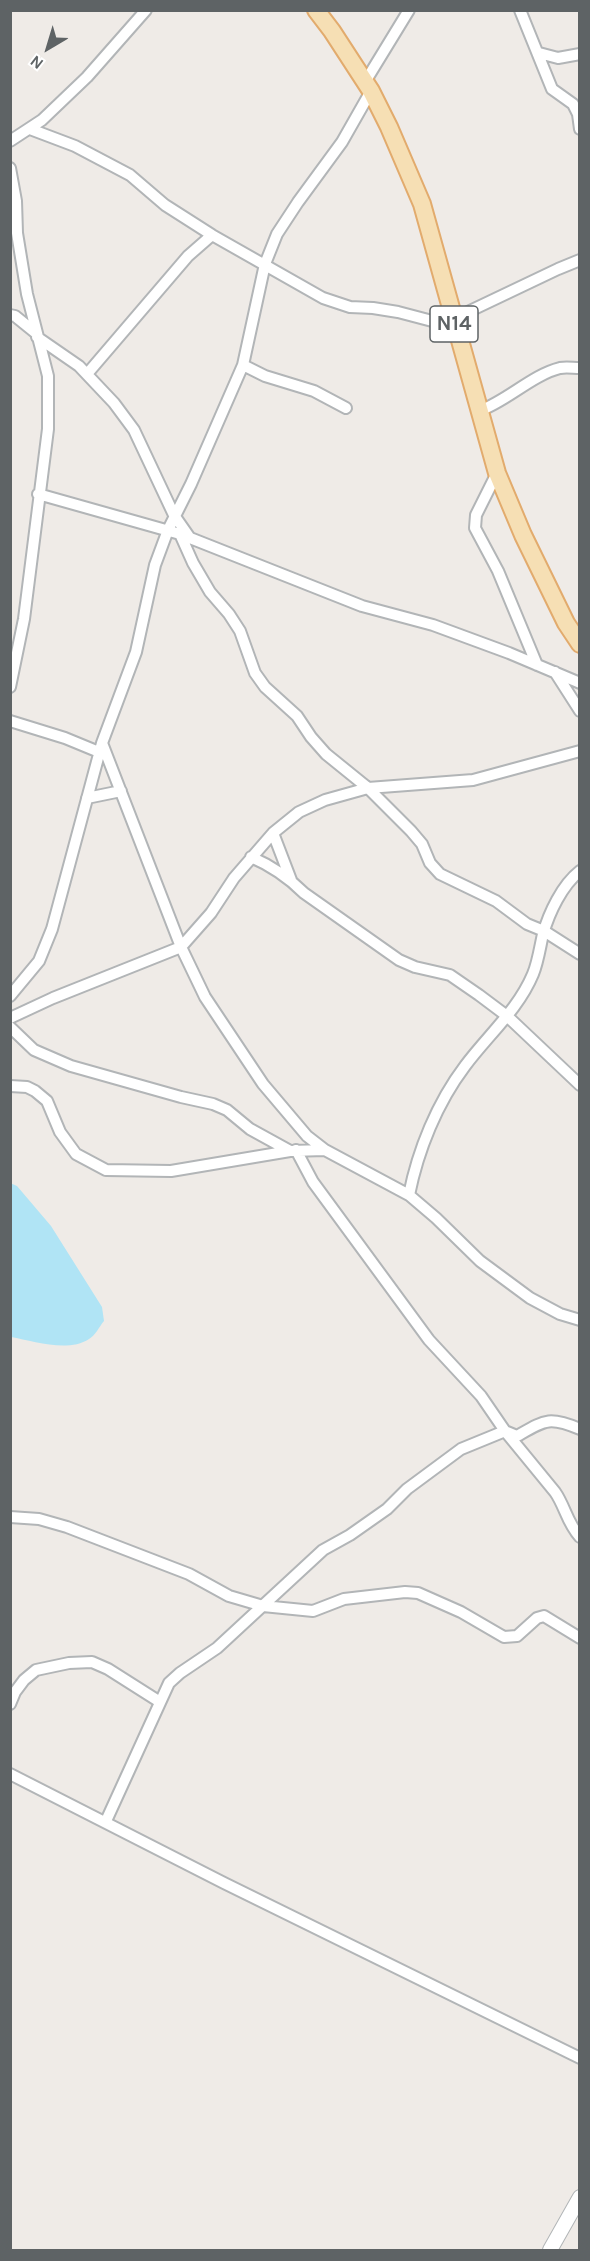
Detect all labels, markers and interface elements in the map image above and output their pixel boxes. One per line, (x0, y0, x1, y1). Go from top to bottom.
north arrow (18, 18, 78, 78)
text: N (26, 52, 47, 74)
road number: N14 (430, 306, 478, 342)

